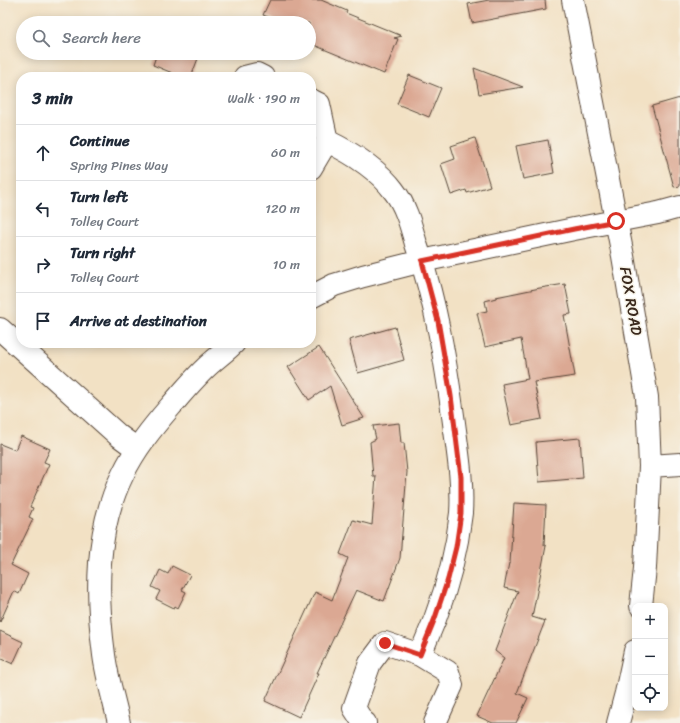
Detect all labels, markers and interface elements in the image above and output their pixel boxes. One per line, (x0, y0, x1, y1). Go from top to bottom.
search box (16, 16, 316, 60)
text: Search here (62, 25, 141, 51)
icon: search (30, 27, 52, 49)
text: 3 min (32, 83, 73, 113)
text: Walk · 190 m (227, 87, 300, 110)
text: Continue (70, 128, 130, 154)
text: 60 m (271, 141, 300, 164)
icon: ahead (32, 142, 54, 164)
text: Spring Pines Way (70, 154, 168, 177)
text: Turn left (70, 184, 128, 210)
text: 120 m (265, 197, 300, 220)
icon: left (32, 198, 54, 220)
text: Tolley Court (70, 210, 139, 233)
route start (607, 212, 625, 230)
text: Turn right (70, 240, 135, 266)
text: 10 m (273, 253, 300, 276)
icon: right (32, 254, 54, 276)
street label: FOX ROAD (612, 265, 650, 337)
text: Tolley Court (70, 266, 139, 289)
text: Arrive at destination (70, 308, 207, 334)
icon: arrive (32, 310, 54, 332)
map controls (632, 603, 668, 711)
button: + (632, 603, 668, 639)
route end (376, 634, 394, 652)
button: − (632, 639, 668, 675)
button: locate (632, 675, 668, 711)

